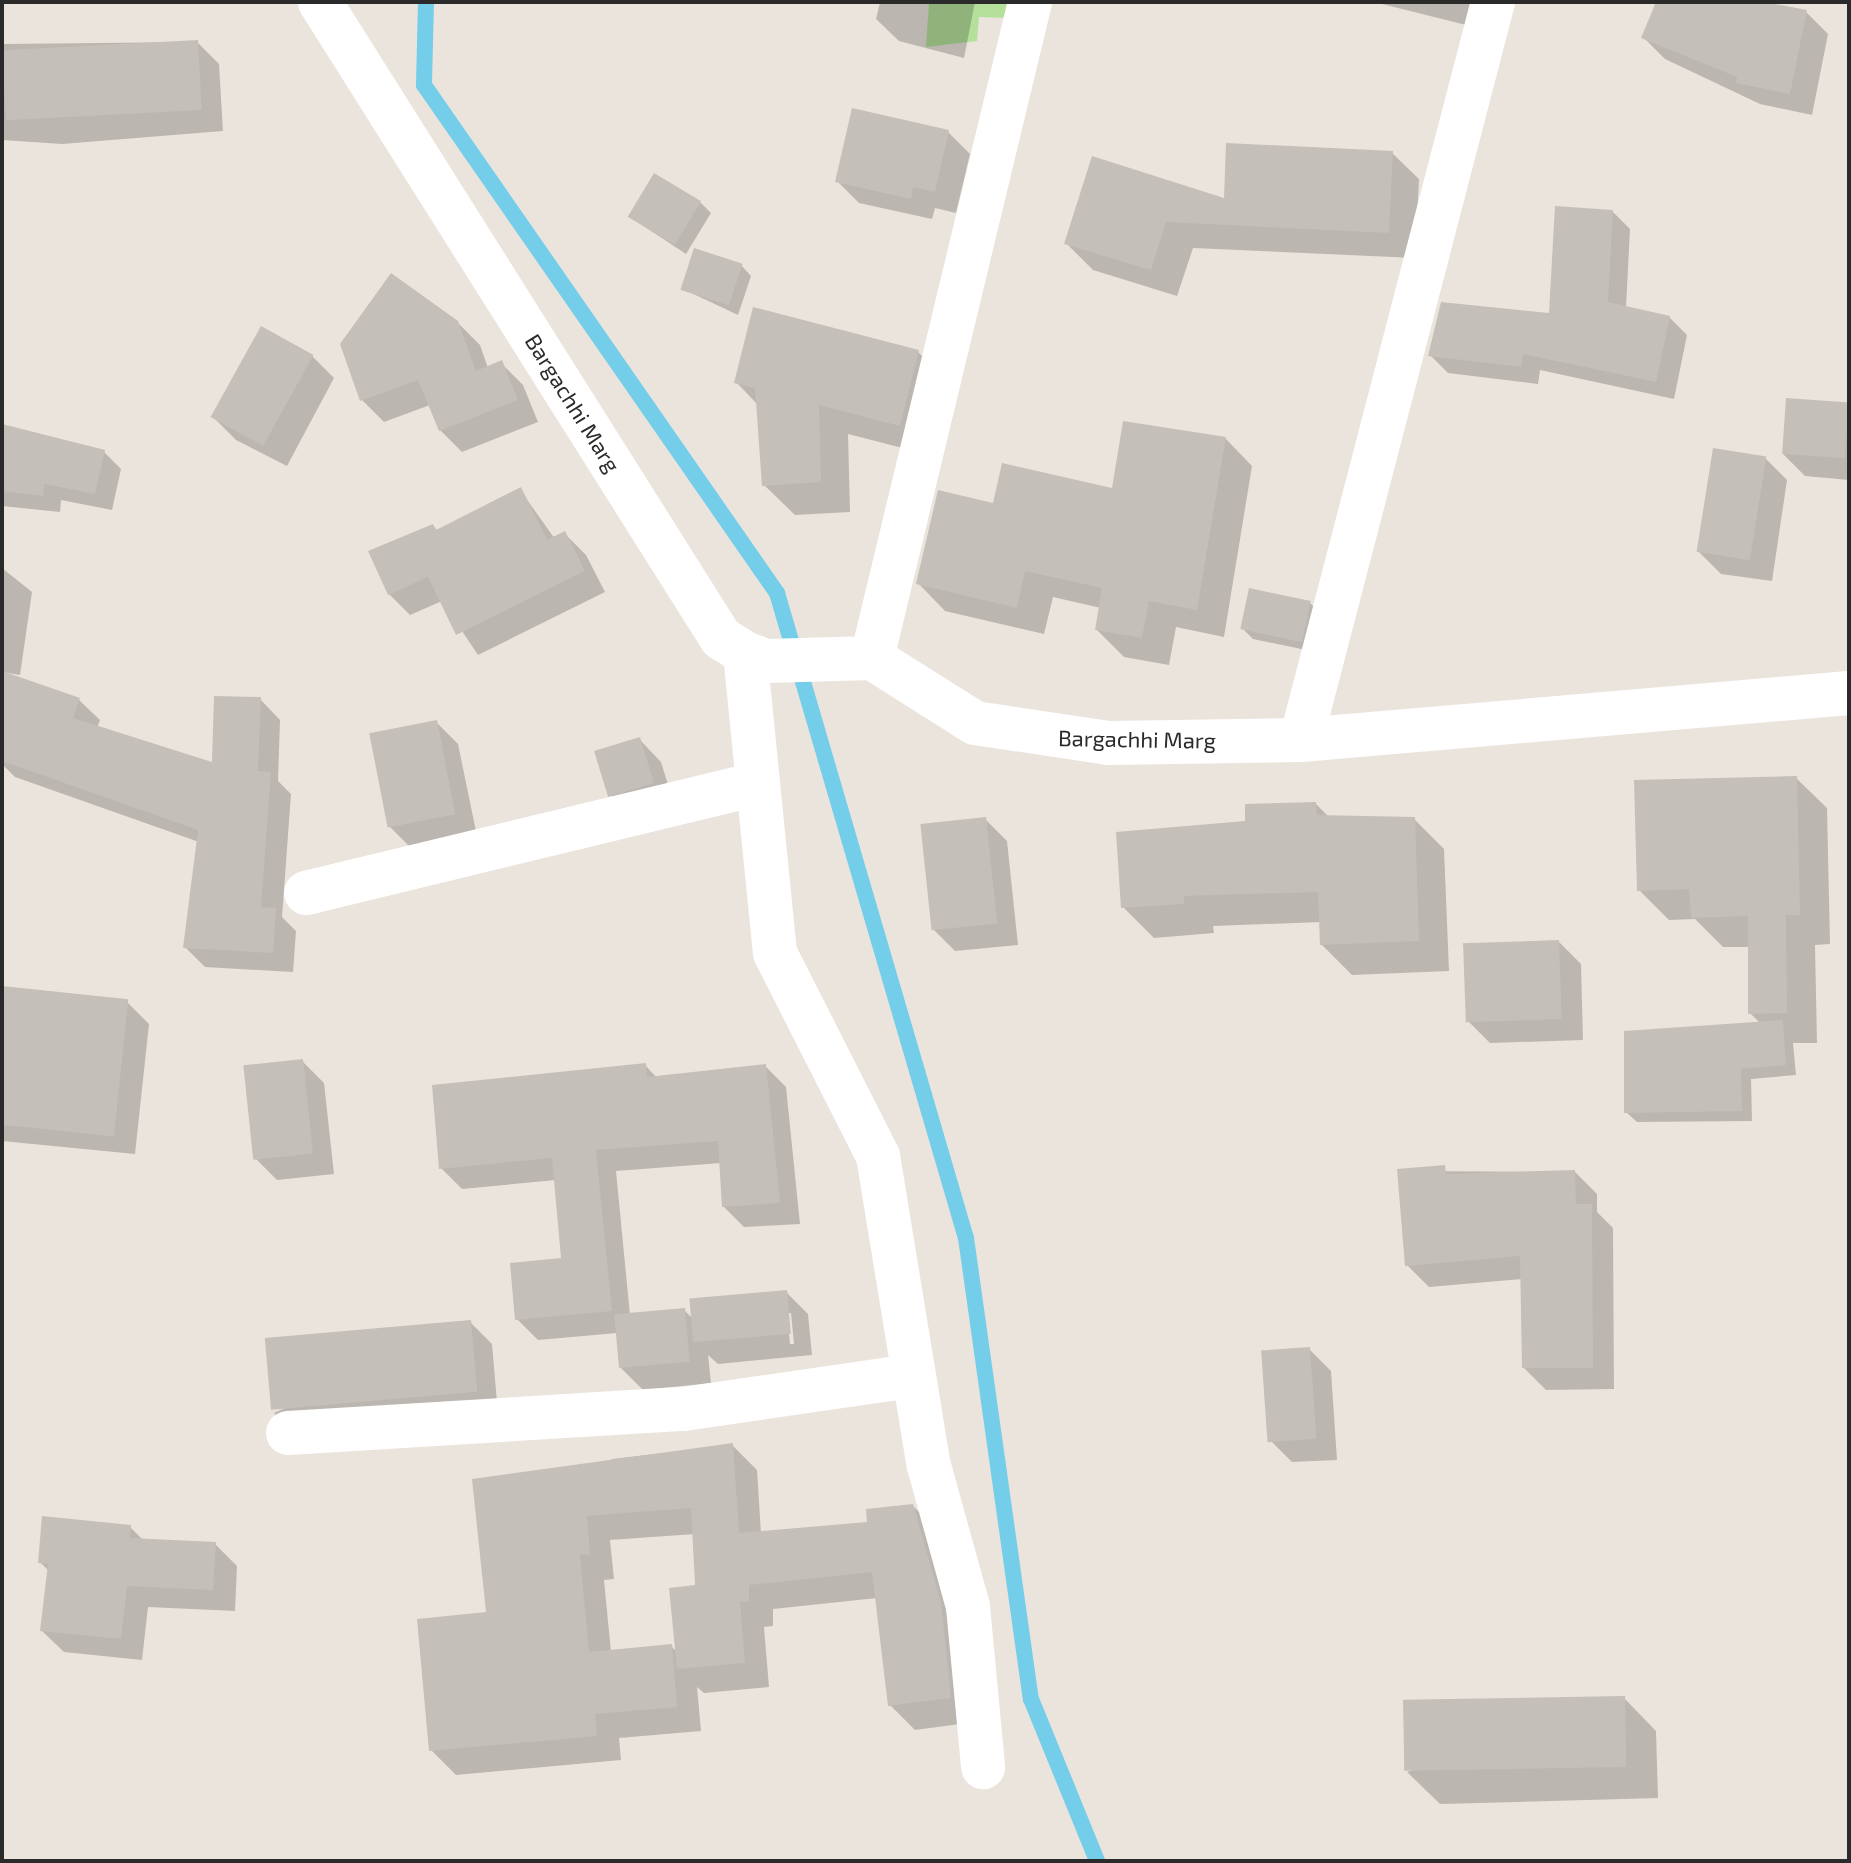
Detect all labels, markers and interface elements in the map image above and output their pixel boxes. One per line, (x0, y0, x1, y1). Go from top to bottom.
street label: Bargachhi Marg (520, 329, 626, 477)
street label: Bargachhi Marg (1058, 724, 1216, 754)

